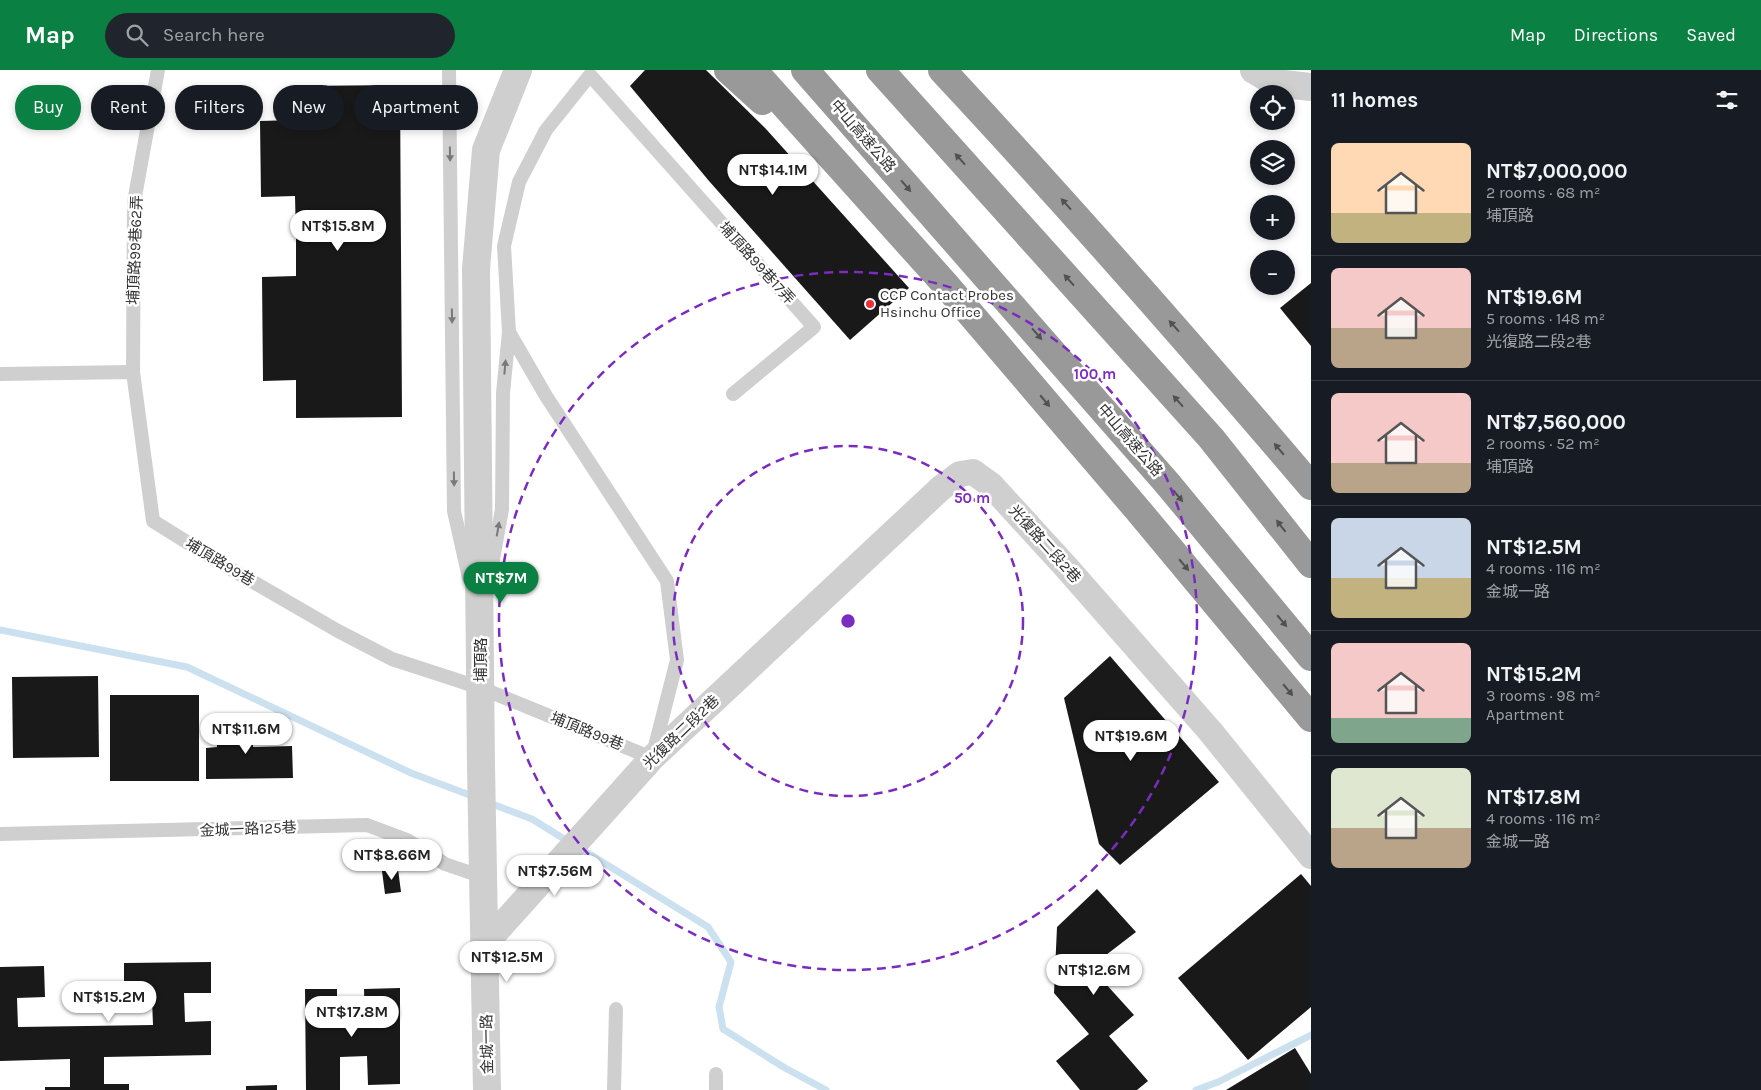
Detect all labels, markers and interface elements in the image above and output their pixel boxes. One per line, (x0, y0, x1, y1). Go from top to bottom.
search box (105, 13, 455, 58)
text: Map (25, 21, 75, 49)
icon: search (123, 21, 151, 49)
text: Search here (163, 24, 265, 46)
text: Map (1510, 24, 1546, 46)
text: Directions (1574, 24, 1658, 46)
text: Saved (1686, 24, 1736, 46)
chip: Buy (15, 85, 81, 130)
chip: Rent (91, 85, 165, 130)
chip: Filters (175, 85, 263, 130)
chip: New (273, 85, 344, 130)
chip: Apartment (354, 85, 478, 130)
map controls (1250, 85, 1295, 295)
button: locate (1250, 85, 1295, 130)
icon: filters (1713, 86, 1741, 114)
text: 11 homes (1331, 88, 1418, 112)
street label: 中山高速公路 (827, 96, 899, 176)
button: layers (1250, 140, 1295, 185)
one-way arrow (446, 146, 454, 162)
one-way arrow (954, 153, 966, 165)
pin: NT$14.1M (721, 154, 825, 196)
text: NT$7,000,000 (1486, 159, 1627, 183)
text: NT$14.1M (738, 160, 808, 179)
icon: home (1371, 163, 1431, 223)
one-way arrow (901, 179, 912, 192)
text: 2 rooms · 68 m² (1486, 183, 1600, 202)
street label: 埔頂路99巷62弄 (124, 195, 146, 305)
button: + (1250, 195, 1295, 240)
one-way arrow (1060, 198, 1071, 211)
text: 埔頂路 (1486, 206, 1534, 225)
pin: NT$15.8M (286, 210, 390, 252)
text: NT$15.8M (301, 216, 375, 235)
street label: 埔頂路99巷17弄 (715, 218, 799, 308)
button: − (1250, 250, 1295, 295)
one-way arrow (1063, 274, 1075, 286)
text: NT$19.6M (1486, 285, 1583, 309)
place label: CCP Contact Probes Hsinchu Office (880, 286, 1014, 321)
icon: home (1371, 288, 1431, 348)
marker: CCP Contact Probes Hsinchu Office (864, 298, 876, 310)
one-way arrow (448, 308, 456, 324)
text: 5 rooms · 148 m² (1486, 309, 1605, 328)
one-way arrow (1168, 319, 1179, 332)
one-way arrow (1031, 327, 1042, 340)
text: 光復路二段2巷 (1486, 332, 1591, 351)
one-way arrow (502, 359, 510, 375)
text: 100 m (1074, 365, 1116, 383)
one-way arrow (1172, 394, 1183, 407)
one-way arrow (1039, 395, 1050, 407)
street label: 中山高速公路 (1094, 400, 1166, 480)
text: NT$7,560,000 (1486, 410, 1626, 434)
icon: home (1371, 413, 1431, 473)
text: 2 rooms · 52 m² (1486, 434, 1600, 453)
one-way arrow (1274, 442, 1285, 455)
text: 埔頂路 (1486, 457, 1534, 476)
one-way arrow (450, 471, 458, 487)
text: 50 m (954, 489, 990, 507)
one-way arrow (1173, 489, 1184, 502)
street label: 光復路二段2巷 (1005, 501, 1085, 587)
one-way arrow (1275, 520, 1286, 533)
one-way arrow (495, 521, 503, 537)
street label: 埔頂路99巷 (182, 534, 258, 590)
text: NT$12.5M (1486, 535, 1582, 559)
icon: home (1371, 538, 1431, 598)
one-way arrow (1178, 559, 1189, 572)
text: 4 rooms · 116 m² (1486, 559, 1601, 578)
pin: NT$7M (466, 562, 536, 604)
text: NT$7M (475, 568, 527, 587)
text: 金城一路 (1486, 582, 1550, 601)
centre of rings (839, 612, 857, 630)
one-way arrow (1276, 614, 1287, 627)
street label: 埔頂路 (472, 637, 490, 683)
text: NT$15.2M (1486, 662, 1582, 686)
icon: home (1371, 663, 1431, 723)
one-way arrow (1282, 684, 1293, 697)
text: 3 rooms · 98 m² (1486, 686, 1601, 705)
street label: 光復路二段2巷 (639, 691, 723, 773)
text: Apartment (1486, 705, 1564, 724)
street label: 埔頂路99巷 (548, 708, 626, 754)
pin: NT$11.6M (194, 712, 298, 755)
text: NT$11.6M (211, 719, 281, 738)
pin: NT$19.6M (1079, 720, 1183, 762)
text: NT$19.6M (1094, 726, 1168, 745)
text: NT$17.8M (1486, 785, 1581, 809)
icon: home (1371, 788, 1431, 848)
text: 4 rooms · 116 m² (1486, 809, 1601, 828)
street label: 金城一路125巷 (199, 818, 297, 840)
text: 金城一路 (1486, 832, 1550, 851)
pin: NT$8.66M (340, 838, 444, 881)
text: NT$8.66M (353, 845, 431, 864)
pin: NT$7.56M (503, 854, 607, 897)
text: NT$7.56M (517, 861, 593, 880)
pin: NT$12.5M (455, 940, 559, 983)
text: NT$12.5M (470, 947, 544, 966)
pin: NT$12.6M (1042, 954, 1146, 996)
text: NT$12.6M (1057, 960, 1131, 979)
pin: NT$15.2M (57, 980, 161, 1023)
text: NT$15.2M (72, 987, 146, 1006)
pin: NT$17.8M (300, 996, 404, 1038)
text: NT$17.8M (316, 1002, 388, 1021)
street label: 金城一路 (477, 1014, 497, 1074)

